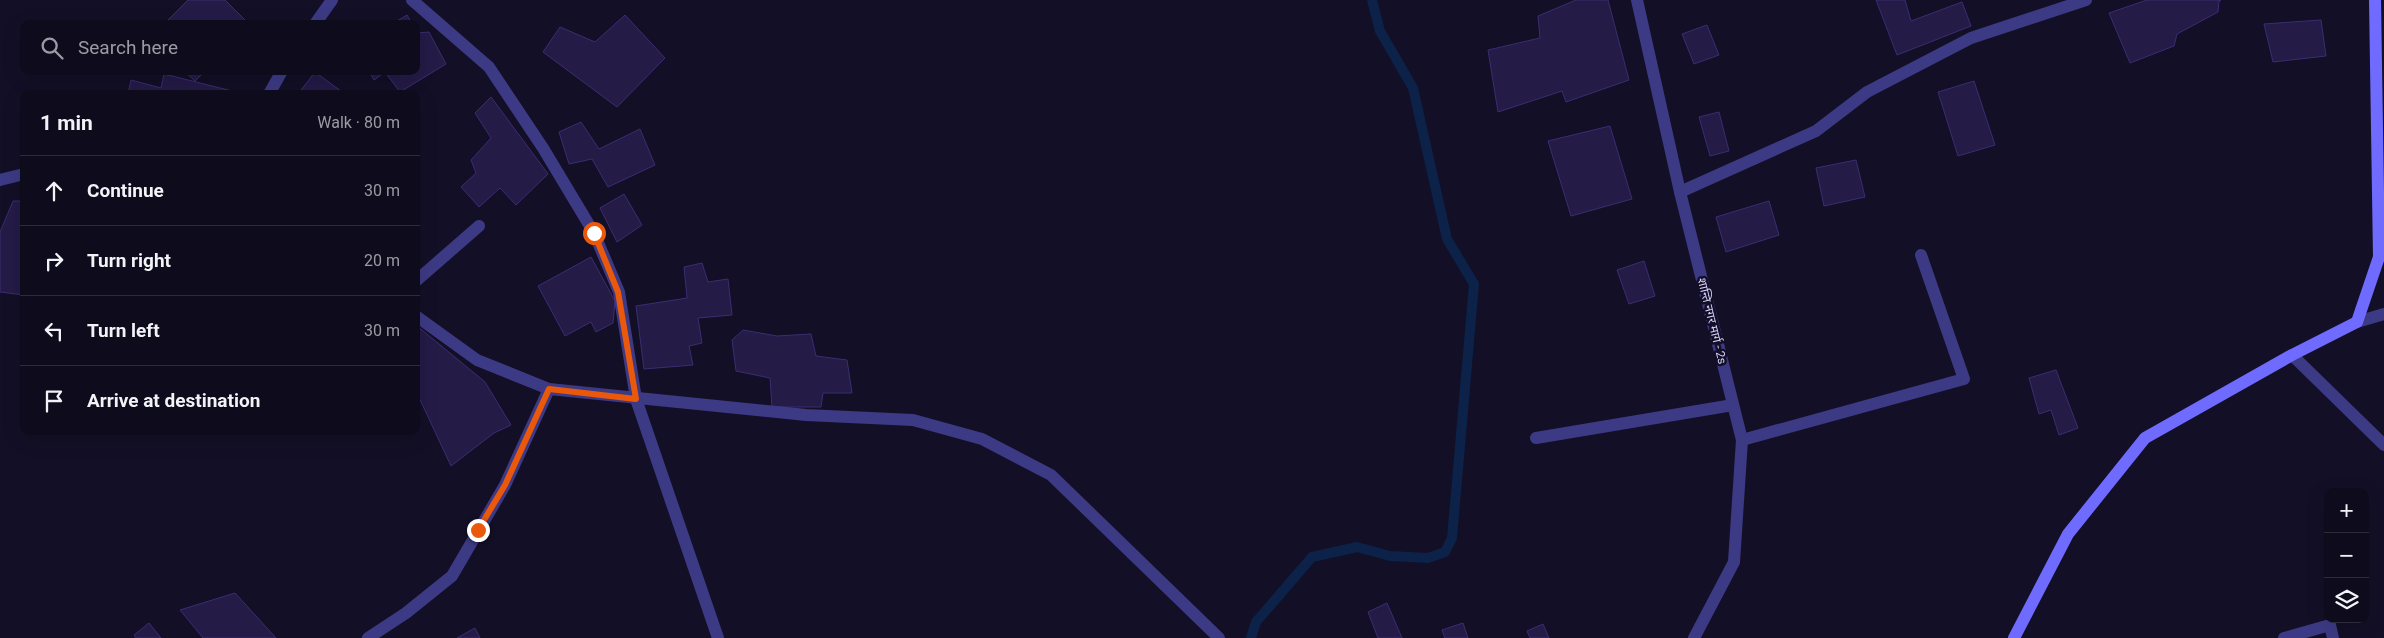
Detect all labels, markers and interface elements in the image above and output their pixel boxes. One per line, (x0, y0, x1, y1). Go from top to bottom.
search box (20, 20, 420, 75)
icon: search (38, 34, 66, 62)
text: Search here (78, 36, 178, 59)
text: 1 min (40, 111, 93, 135)
text: Walk · 80 m (317, 113, 400, 132)
icon: ahead (40, 177, 68, 205)
text: Continue (87, 179, 164, 202)
text: 30 m (364, 181, 400, 200)
route start (583, 222, 606, 245)
icon: right (40, 247, 68, 275)
text: Turn right (87, 249, 171, 272)
text: 20 m (364, 251, 400, 270)
street label: शान्ति नगर मार्ग - 2s (1695, 276, 1730, 366)
icon: left (40, 317, 68, 345)
text: Turn left (87, 319, 160, 342)
text: 30 m (364, 321, 400, 340)
icon: arrive (40, 387, 68, 415)
text: Arrive at destination (87, 389, 260, 412)
map controls (2324, 488, 2369, 623)
button: + (2324, 488, 2369, 533)
route end (467, 519, 490, 542)
button: − (2324, 533, 2369, 578)
button: layers (2324, 578, 2369, 623)

